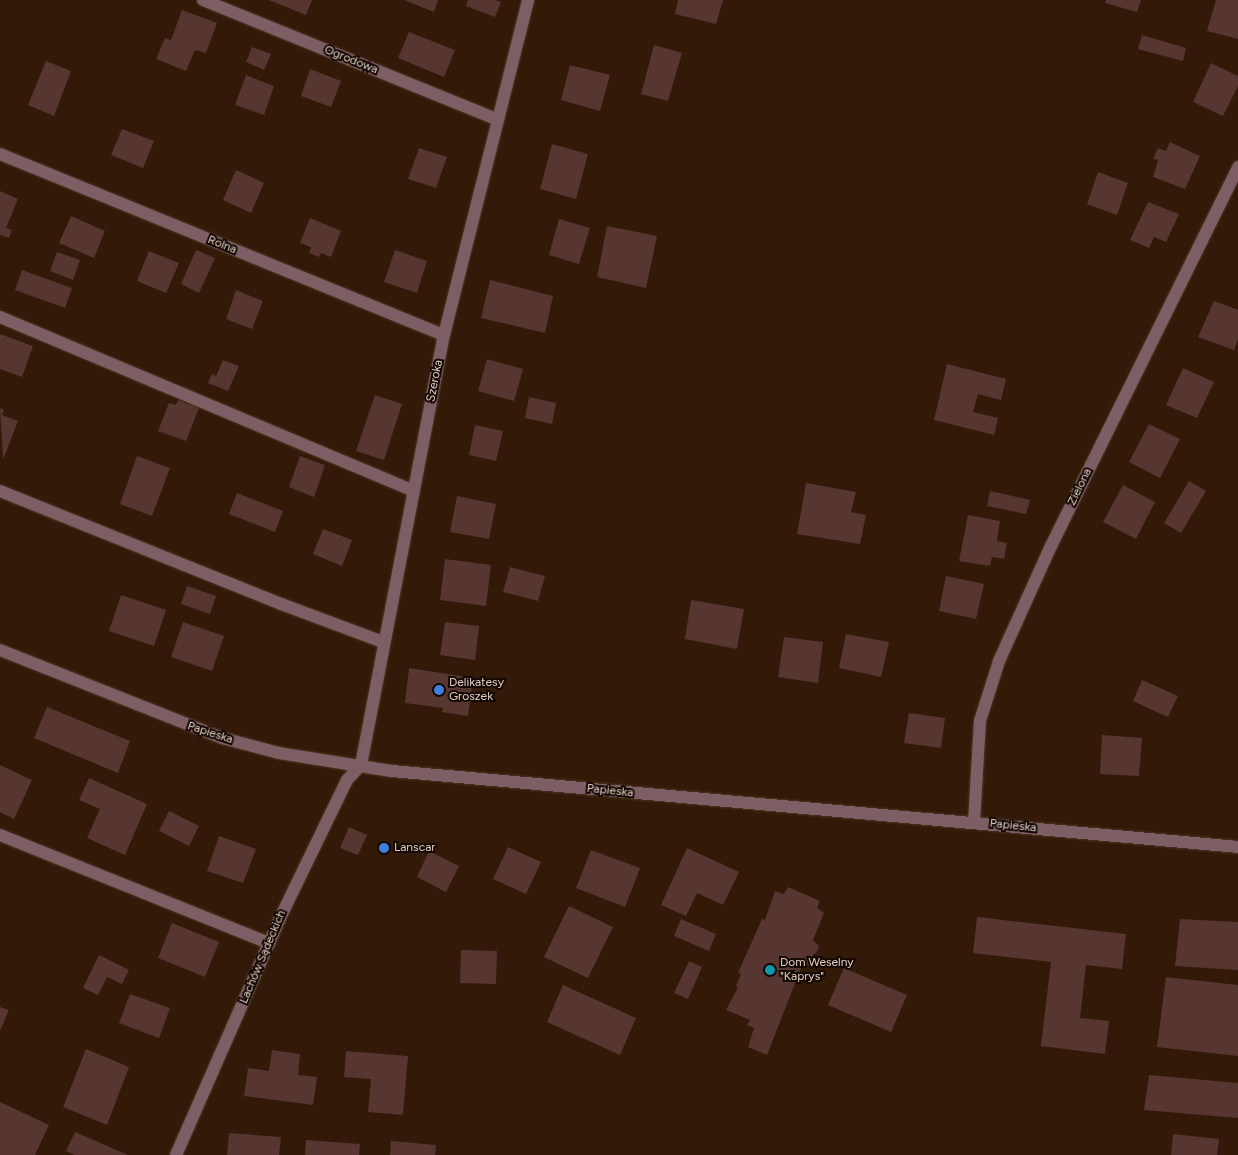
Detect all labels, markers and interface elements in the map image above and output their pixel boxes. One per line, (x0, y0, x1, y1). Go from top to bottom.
street label: Ogrodowa (322, 43, 380, 77)
street label: Rolna (205, 233, 239, 257)
street label: Szeroka (424, 359, 446, 403)
street label: Zielona (1065, 466, 1095, 508)
place label: Delikatesy Groszek (449, 676, 504, 704)
marker: Delikatesy Groszek (433, 684, 445, 696)
street label: Papieska (186, 719, 234, 747)
street label: Papieska (586, 781, 634, 801)
street label: Papieska (989, 816, 1037, 836)
place label: Lanscar (394, 841, 435, 855)
marker: Lanscar (378, 842, 390, 854)
street label: Lachów Sądeckich (237, 908, 289, 1006)
place label: Dom Weselny "Kaprys" (780, 956, 854, 984)
marker: Dom Weselny "Kaprys" (764, 964, 776, 976)

